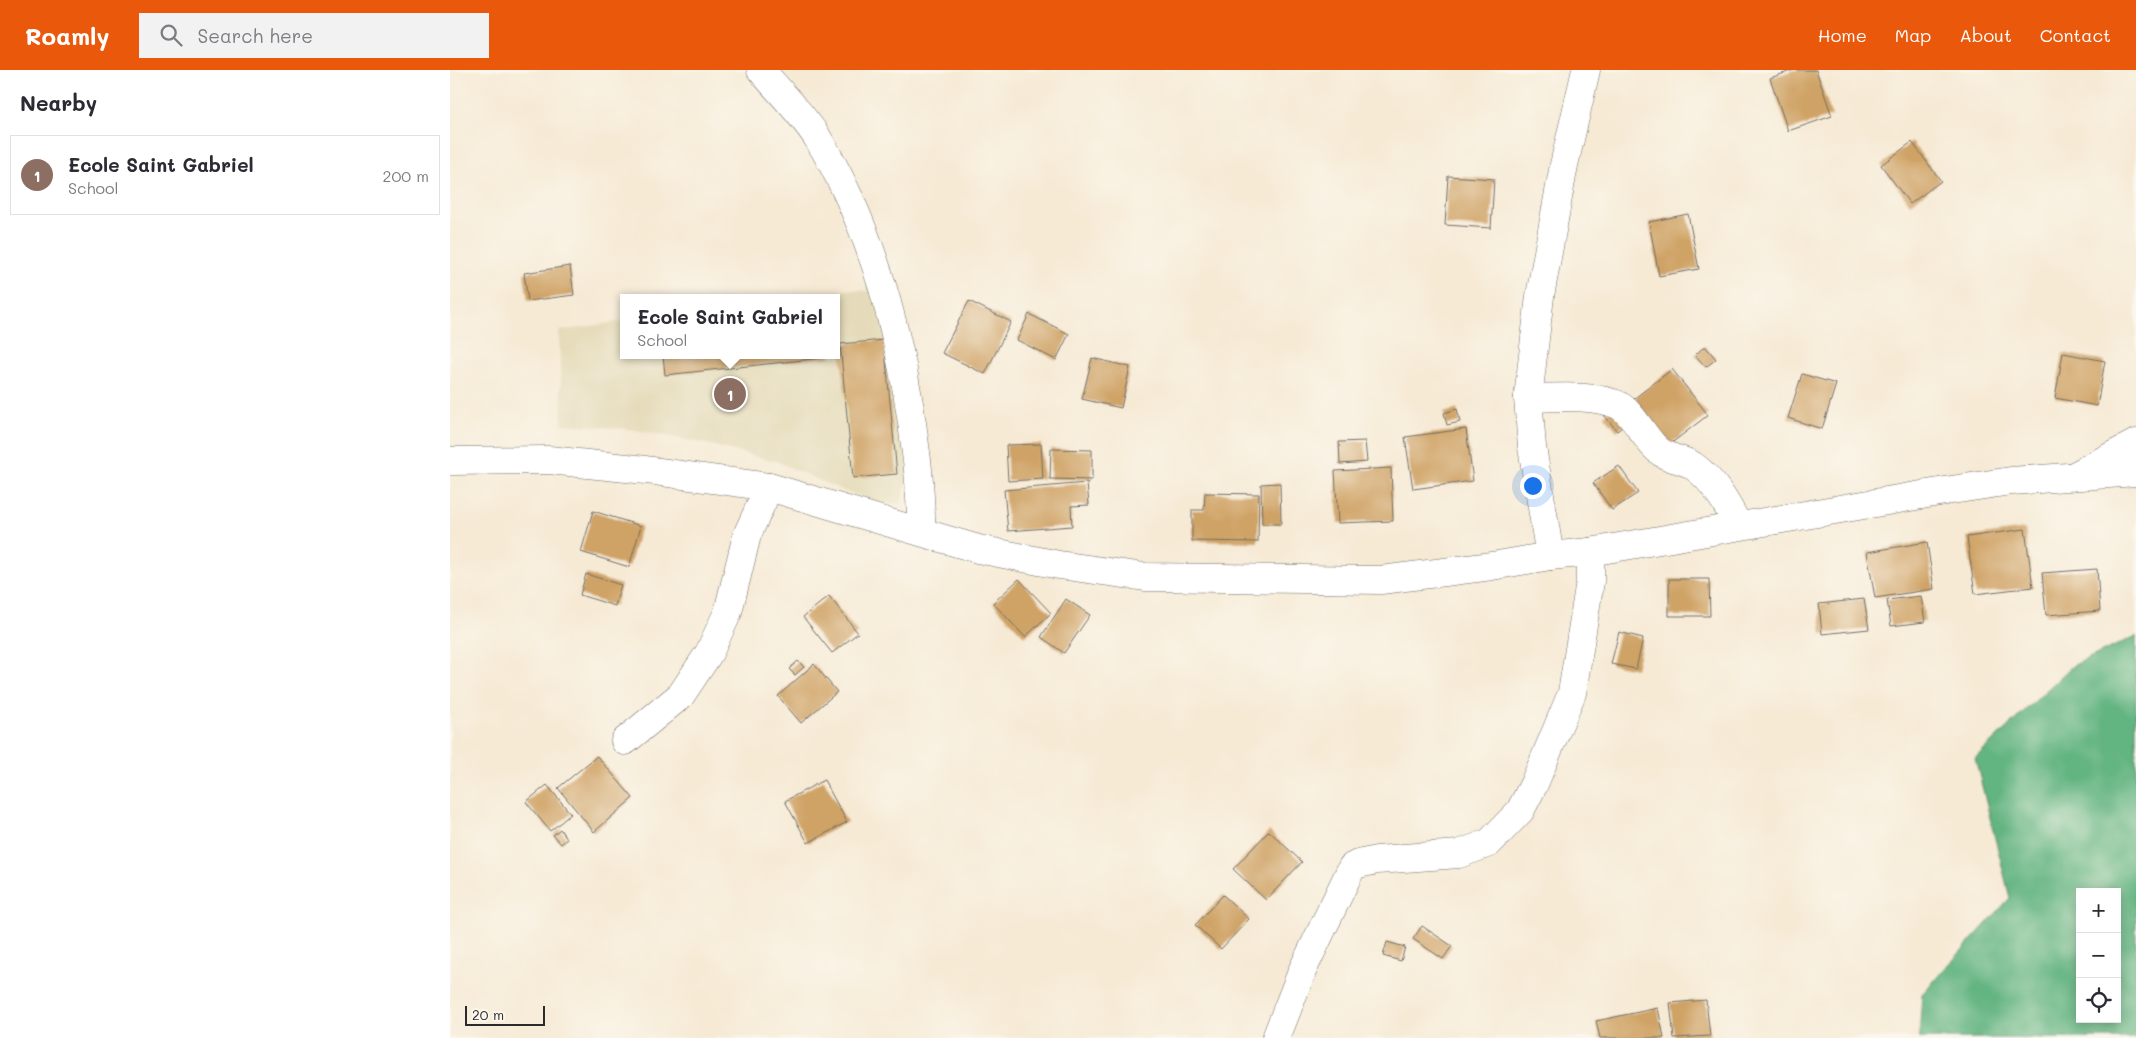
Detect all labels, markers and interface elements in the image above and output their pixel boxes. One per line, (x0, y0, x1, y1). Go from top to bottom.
search box (139, 13, 489, 58)
text: Roamly (25, 20, 109, 51)
icon: search (157, 21, 185, 49)
text: Search here (197, 23, 313, 48)
text: Home (1818, 23, 1867, 47)
text: Map (1895, 23, 1931, 47)
text: About (1959, 23, 2012, 47)
text: Contact (2040, 23, 2111, 47)
text: Nearby (20, 89, 97, 116)
text: Ecole Saint Gabriel (68, 152, 254, 177)
text: 1 (33, 165, 41, 186)
text: 200 m (382, 165, 429, 186)
text: School (68, 177, 118, 198)
popup (620, 294, 840, 359)
text: Ecole Saint Gabriel (637, 304, 823, 329)
text: School (637, 329, 688, 350)
pin: 1 (714, 375, 746, 413)
your location (1520, 473, 1546, 499)
map controls (2076, 888, 2121, 1023)
button: + (2076, 888, 2121, 933)
button: − (2076, 933, 2121, 978)
button: locate (2076, 978, 2121, 1023)
scale bar (465, 1003, 545, 1026)
text: 20 m (472, 1005, 504, 1024)

